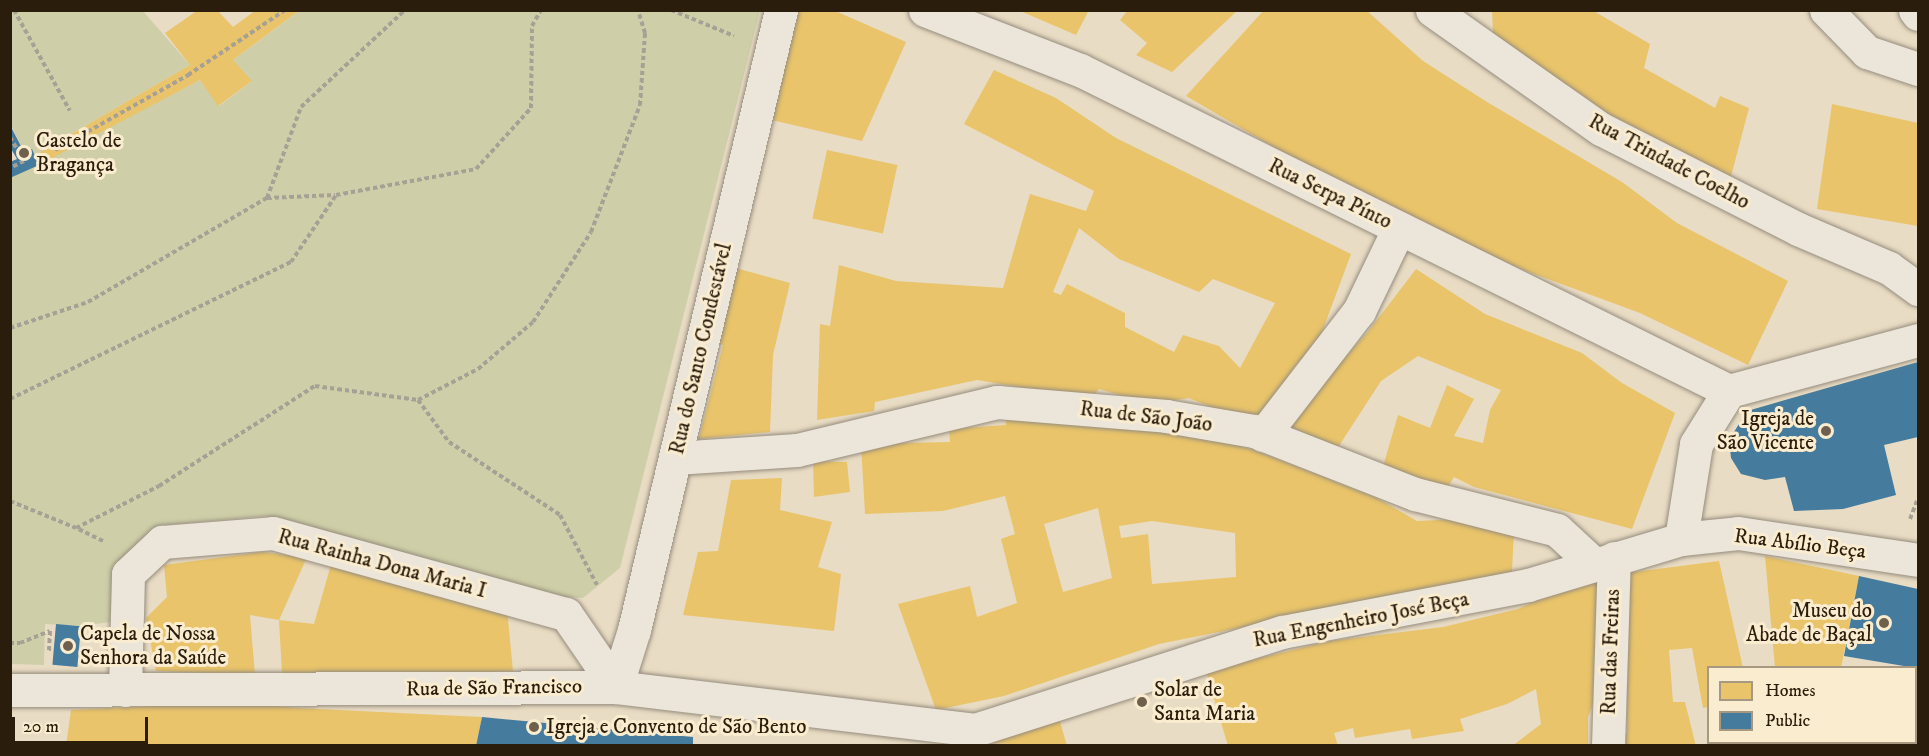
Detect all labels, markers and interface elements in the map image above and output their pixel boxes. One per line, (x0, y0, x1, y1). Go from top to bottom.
street label: Rua Trindade Coelho (1584, 109, 1754, 215)
place label: Castelo de Bragança (36, 128, 121, 178)
marker: Castelo de Bragança (17, 146, 31, 160)
street label: Rua Serpa Pínto (1264, 153, 1396, 235)
street label: Rua do Santo Condestável (664, 241, 738, 457)
street label: Rua de São João (1078, 396, 1214, 438)
place label: Igreja de São Vicente (1717, 406, 1814, 456)
marker: Igreja de São Vicente (1819, 424, 1833, 438)
street label: Rua Abílio Beça (1733, 523, 1867, 565)
street label: Rua Rainha Dona Maria I (275, 524, 489, 604)
street label: Rua Engenheiro José Beça (1251, 587, 1471, 653)
street label: Rua das Freiras (1596, 589, 1626, 715)
place label: Museu do Abade de Baçal (1746, 598, 1872, 648)
marker: Museu do Abade de Baçal (1877, 616, 1891, 630)
place label: Capela de Nossa Senhora da Saúde (80, 621, 226, 671)
marker: Capela de Nossa Senhora da Saúde (61, 639, 75, 653)
legend (1707, 666, 1917, 744)
street label: Rua de São Francisco (406, 674, 582, 702)
place label: Solar de Santa Maria (1154, 677, 1255, 727)
text: Homes (1765, 680, 1816, 702)
marker: Solar de Santa Maria (1135, 695, 1149, 709)
scale bar (15, 705, 152, 743)
text: Public (1765, 710, 1810, 732)
place label: Igreja e Convento de São Bento (546, 714, 806, 740)
text: 20 m (23, 716, 59, 738)
marker: Igreja e Convento de São Bento (527, 720, 541, 734)

